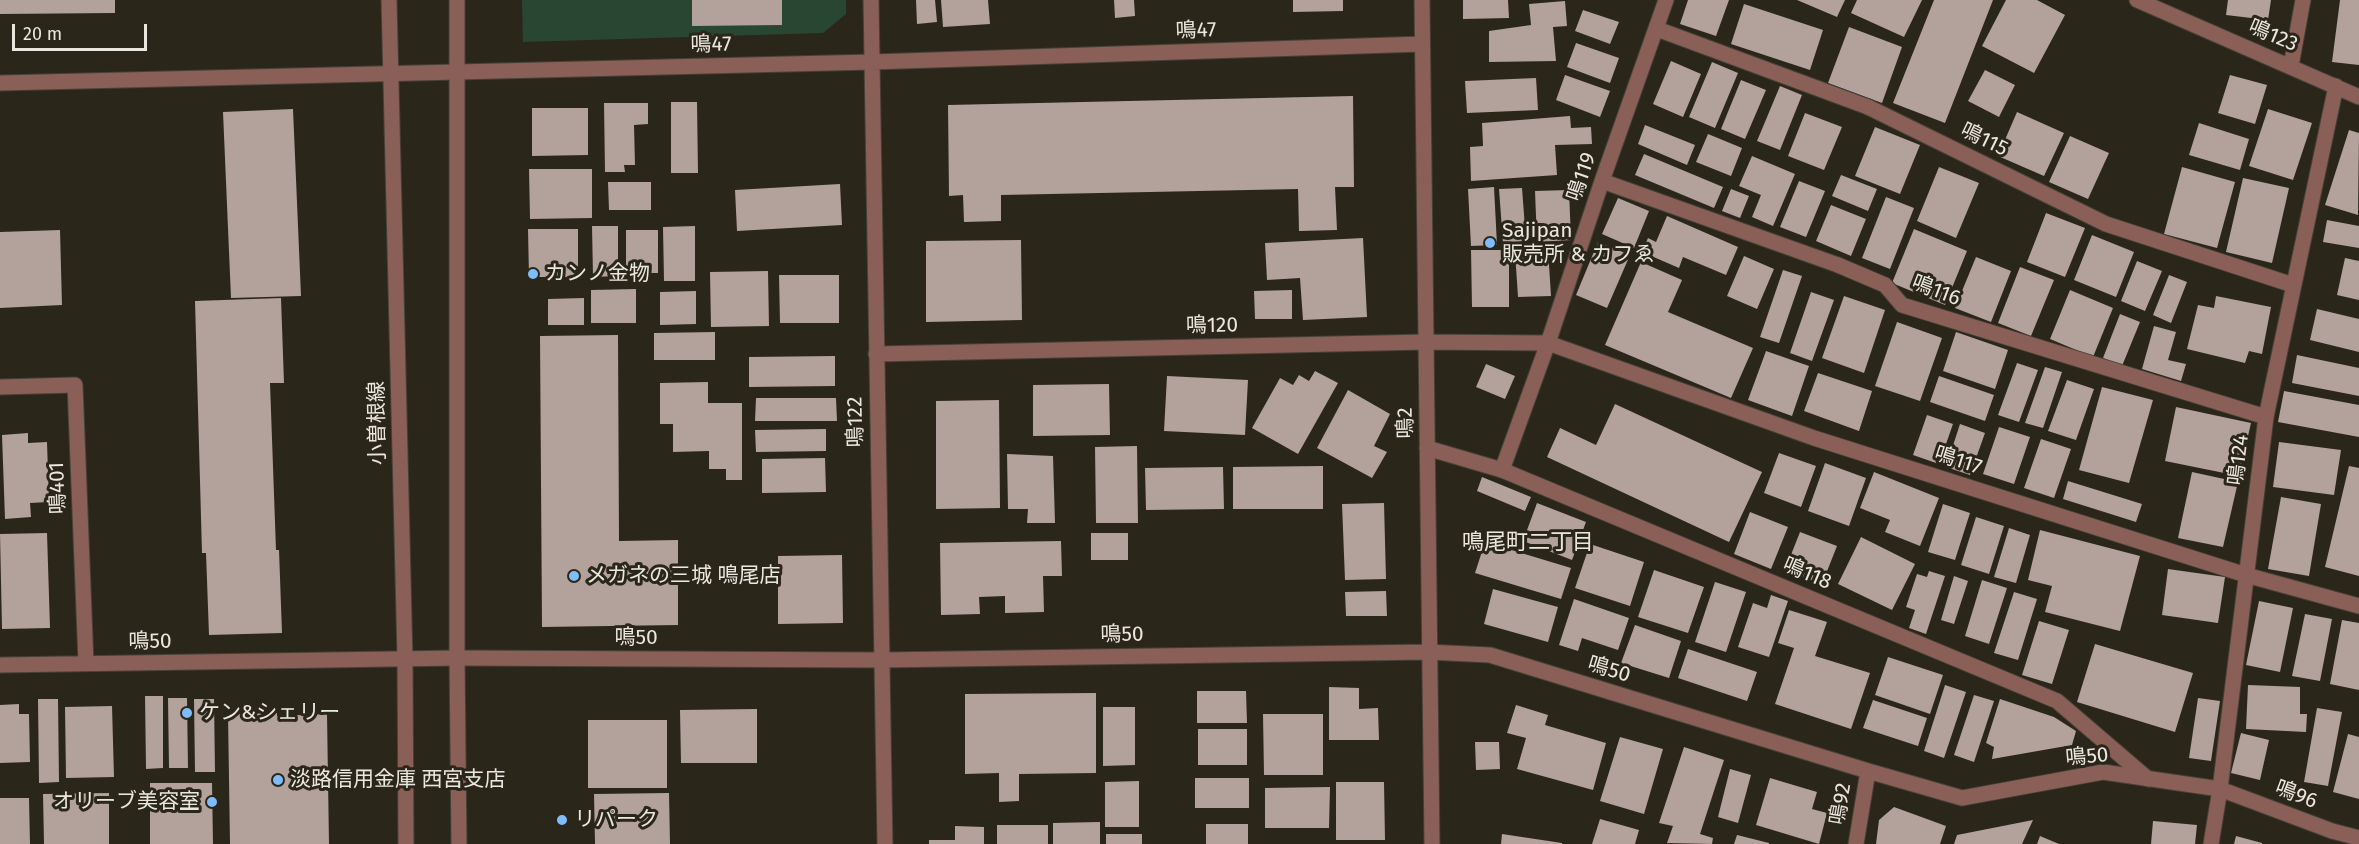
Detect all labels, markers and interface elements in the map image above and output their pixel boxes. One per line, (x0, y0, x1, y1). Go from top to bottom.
scale bar (15, 12, 150, 50)
street label: 鳴123 (2245, 14, 2301, 58)
street label: 鳴47 (1175, 18, 1217, 44)
text: 20 m (23, 23, 62, 45)
street label: 鳴47 (690, 32, 732, 58)
street label: 鳴115 (1956, 118, 2012, 162)
street label: 鳴119 (1562, 149, 1602, 205)
place label: Sajipan 販売所 & カフゑ (1502, 218, 1654, 268)
marker: Sajipan 販売所 & カフゑ (1483, 236, 1497, 250)
place label: カンノ金物 (545, 261, 650, 287)
marker: カンノ金物 (526, 267, 540, 281)
street label: 鳴116 (1908, 270, 1964, 312)
street label: 鳴120 (1186, 313, 1238, 339)
street label: 小曽根線 (365, 381, 391, 465)
street label: 鳴122 (843, 396, 869, 448)
street label: 鳴2 (1393, 407, 1419, 439)
street label: 鳴124 (2223, 433, 2255, 487)
street label: 鳴117 (1931, 442, 1985, 480)
street label: 鳴401 (44, 461, 72, 515)
district label: 鳴尾町二丁目 (1462, 530, 1594, 556)
street label: 鳴118 (1779, 553, 1835, 595)
place label: メガネの三城 鳴尾店 (586, 563, 781, 589)
marker: メガネの三城 鳴尾店 (567, 569, 581, 583)
street label: 鳴50 (1100, 622, 1144, 648)
street label: 鳴50 (614, 625, 658, 651)
street label: 鳴50 (128, 629, 172, 655)
street label: 鳴50 (1585, 652, 1633, 688)
place label: ケン&シェリー (199, 700, 340, 726)
marker: ケン&シェリー (180, 706, 194, 720)
street label: 鳴50 (2064, 743, 2110, 771)
place label: 淡路信用金庫 西宮支店 (290, 767, 506, 793)
marker: 淡路信用金庫 西宮支店 (271, 773, 285, 787)
street label: 鳴96 (2271, 775, 2321, 815)
street label: 鳴92 (1825, 781, 1857, 827)
place label: オリーブ美容室 (53, 789, 200, 815)
marker: オリーブ美容室 (205, 795, 219, 809)
place label: リパーク (574, 807, 658, 833)
marker: リパーク (555, 813, 569, 827)

